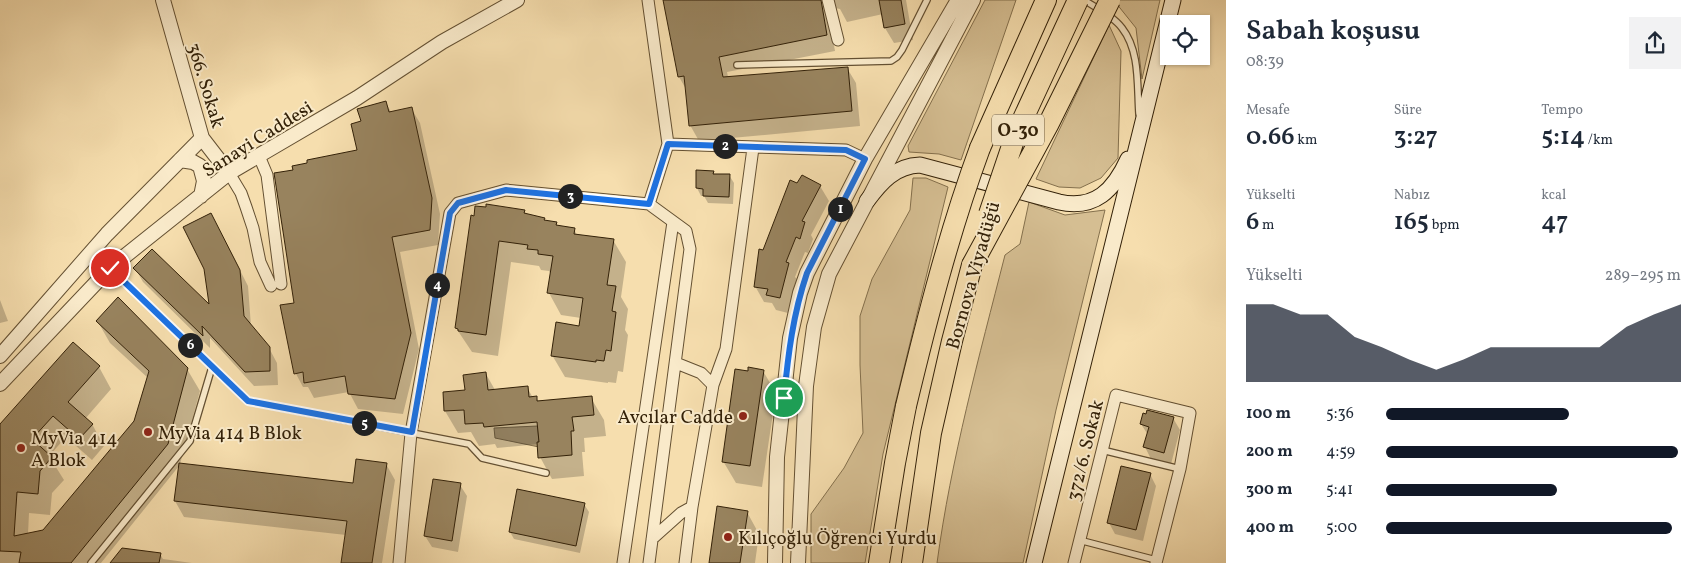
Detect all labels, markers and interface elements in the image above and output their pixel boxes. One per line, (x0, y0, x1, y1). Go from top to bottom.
text: Sabah koşusu (1246, 12, 1420, 51)
map controls (1160, 15, 1210, 65)
button: locate (1160, 15, 1210, 65)
button: share (1629, 17, 1681, 69)
street label: 366. Sokak (180, 40, 230, 131)
text: 08:39 (1246, 51, 1284, 73)
street label: Sanayi Caddesi (198, 95, 319, 184)
text: Mesafe (1246, 101, 1290, 120)
text: Süre (1394, 101, 1422, 120)
text: Tempo (1541, 101, 1583, 120)
road number: O-30 (992, 114, 1044, 146)
text: 0.66 (1246, 120, 1294, 155)
text: 3:27 (1394, 120, 1438, 155)
text: 5:14 (1541, 120, 1585, 155)
text: km (1294, 131, 1317, 150)
text: /km (1585, 131, 1613, 150)
pin: 2 (712, 134, 738, 158)
text: 2 (722, 137, 729, 156)
pin: 3 (558, 184, 582, 208)
text: Yükselti (1246, 186, 1296, 205)
text: Nabız (1394, 186, 1430, 205)
text: kcal (1541, 186, 1566, 205)
text: 3 (567, 187, 574, 206)
pin: 1 (828, 196, 852, 222)
street label: Bornova Viyadüğü (940, 198, 1007, 353)
text: 1 (838, 200, 843, 219)
text: 6 (1246, 205, 1259, 240)
text: 165 (1394, 205, 1429, 240)
text: 47 (1541, 205, 1568, 240)
text: m (1259, 216, 1275, 235)
text: bpm (1429, 216, 1460, 235)
pin (89, 247, 131, 289)
icon: check (96, 254, 124, 282)
text: Yükselti (1246, 265, 1303, 287)
text: 289–295 m (1605, 265, 1681, 287)
pin: 4 (424, 272, 450, 298)
text: 4 (433, 276, 442, 295)
pin: 6 (178, 332, 202, 358)
text: 6 (187, 336, 194, 355)
pin (763, 377, 805, 419)
icon: arrive (770, 384, 798, 412)
street label: 372/6. Sokak (1061, 397, 1111, 504)
text: 100 m (1246, 403, 1291, 425)
text: 5:36 (1326, 403, 1354, 425)
place label: Avcılar Cadde (617, 405, 733, 431)
pin: 5 (352, 410, 376, 436)
marker: Avcılar Cadde (737, 410, 749, 422)
text: 5 (361, 414, 368, 433)
place label: MyVia 414 B Blok (158, 421, 302, 447)
place label: MyVia 414 A Blok (31, 426, 118, 474)
marker: MyVia 414 B Blok (142, 426, 154, 438)
text: 200 m (1246, 441, 1293, 463)
text: 4:59 (1326, 441, 1355, 463)
marker: MyVia 414 A Blok (15, 442, 27, 454)
text: 300 m (1246, 479, 1292, 501)
text: 5:41 (1326, 479, 1353, 501)
text: 400 m (1246, 517, 1294, 539)
text: 5:00 (1326, 517, 1357, 539)
place label: Kılıçoğlu Öğrenci Yurdu (738, 526, 937, 552)
marker: Kılıçoğlu Öğrenci Yurdu (722, 531, 734, 543)

